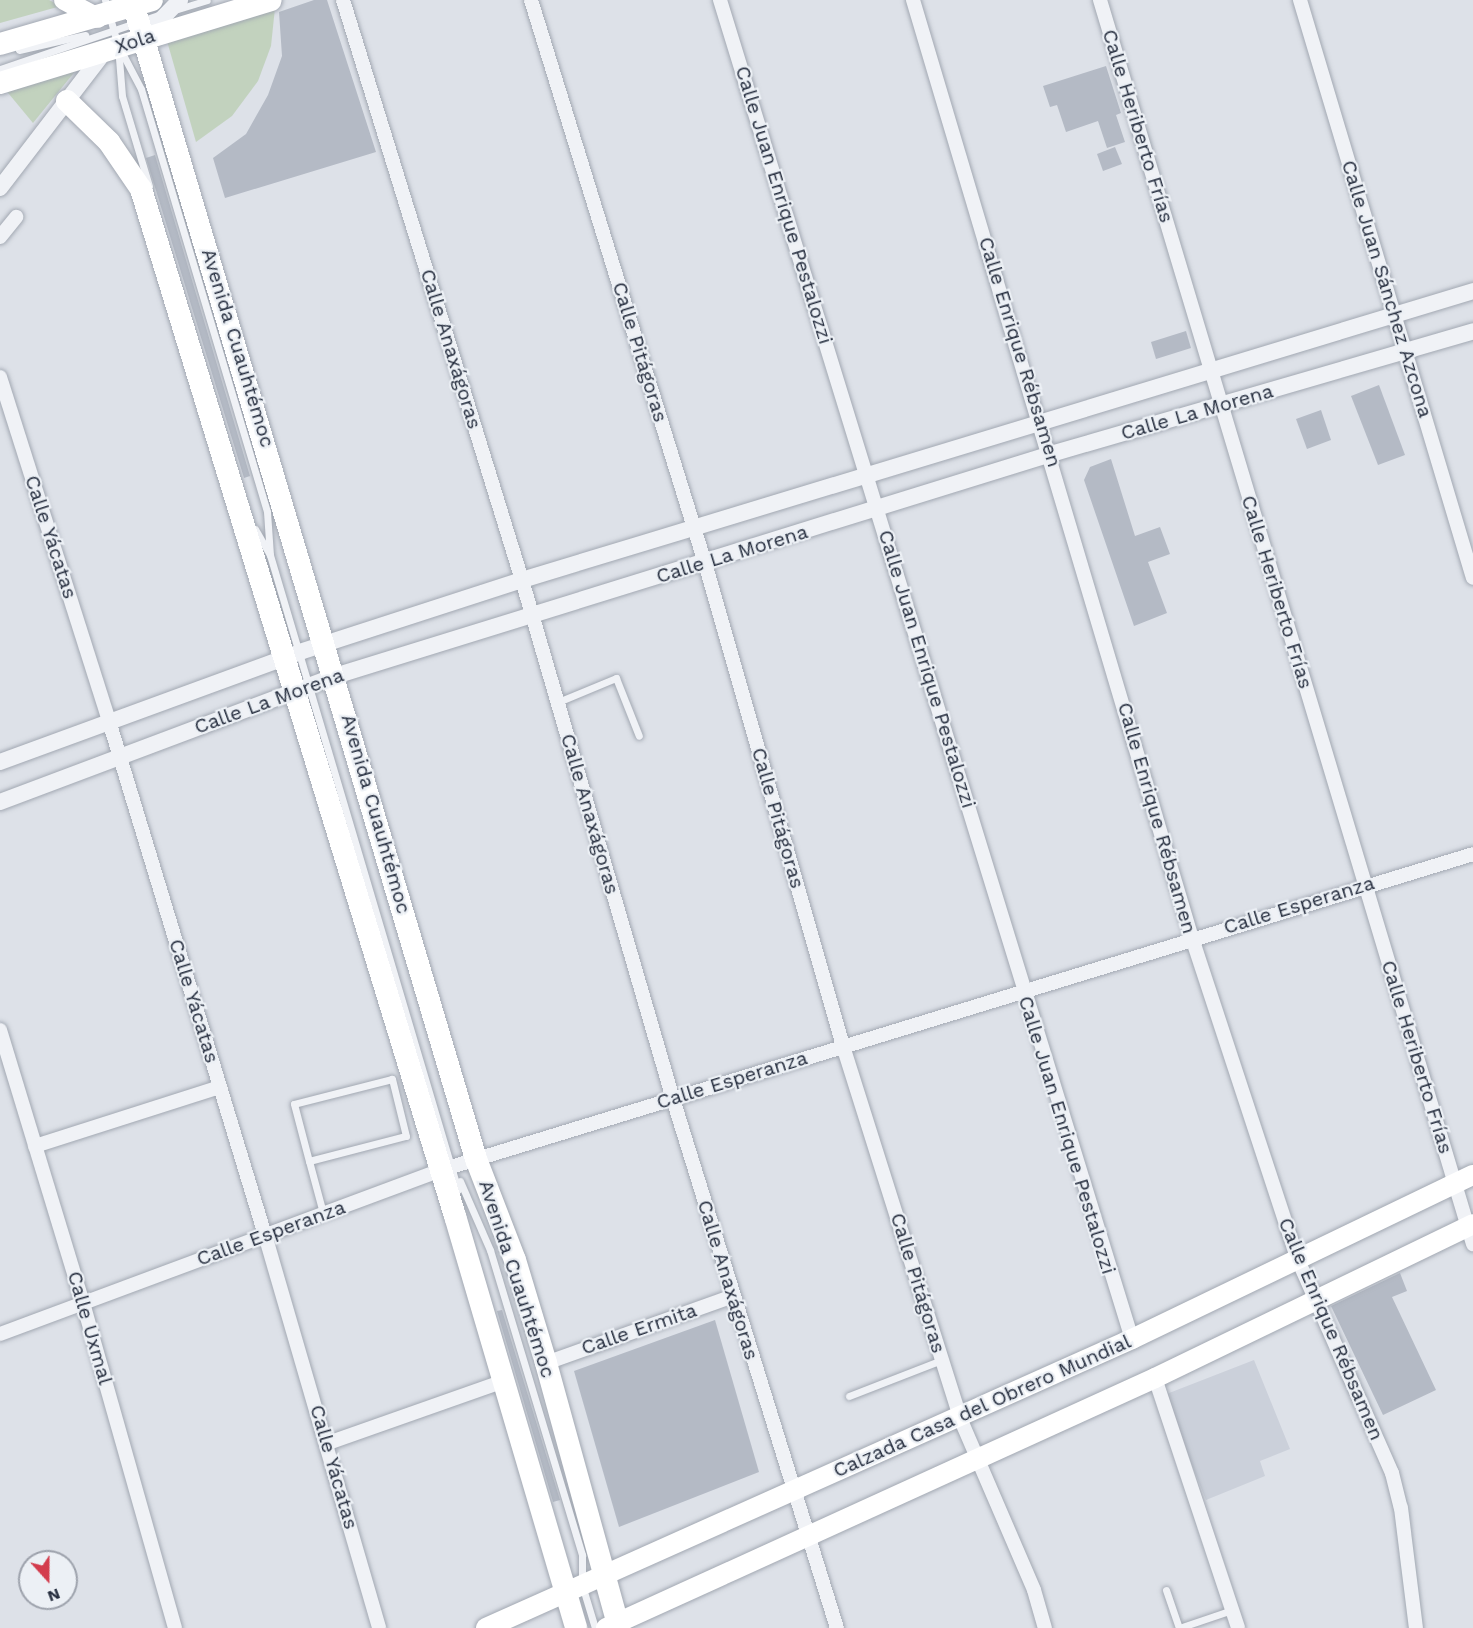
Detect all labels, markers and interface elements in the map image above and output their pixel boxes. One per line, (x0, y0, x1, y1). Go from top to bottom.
street label: Xola (112, 23, 158, 59)
street label: Calle Heriberto Frías (1097, 27, 1179, 225)
street label: Calle Juan Enrique Pestalozzi (730, 63, 838, 347)
street label: Calle Juan Sánchez Azcona (1336, 157, 1438, 421)
street label: Calle Enrique Rébsamen (974, 234, 1066, 470)
street label: Avenida Cuauhtémoc (196, 246, 280, 450)
street label: Calle Anaxágoras (415, 266, 487, 432)
street label: Calle Pitágoras (607, 279, 673, 425)
street label: Calle La Morena (1118, 379, 1276, 445)
street label: Calle Yácatas (20, 472, 82, 602)
street label: Calle Heriberto Frías (1236, 493, 1318, 691)
street label: Calle La Morena (653, 519, 811, 589)
street label: Calle Juan Enrique Pestalozzi (873, 527, 981, 811)
street label: Calle La Morena (191, 663, 347, 739)
street label: Calle Enrique Rébsamen (1112, 700, 1202, 936)
street label: Avenida Cuauhtémoc (336, 711, 416, 917)
street label: Calle Anaxágoras (555, 731, 625, 897)
street label: Calle Pitágoras (746, 745, 810, 891)
street label: Calle Esperanza (1221, 871, 1377, 939)
street label: Calle Yácatas (164, 936, 224, 1066)
street label: Calle Heriberto Frías (1376, 958, 1458, 1156)
street label: Calle Juan Enrique Pestalozzi (1013, 993, 1121, 1277)
street label: Calle Esperanza (654, 1046, 810, 1114)
street label: Avenida Cuauhtémoc (474, 1177, 560, 1381)
street label: Calle Esperanza (193, 1195, 349, 1271)
street label: Calle Anaxágoras (692, 1197, 764, 1363)
street label: Calle Pitágoras (885, 1210, 951, 1356)
street label: Calle Enrique Rébsamen (1273, 1214, 1389, 1444)
street label: Calle Uxmal (62, 1268, 118, 1388)
street label: Calle Ermita (578, 1298, 700, 1360)
street label: Calzada Casa del Obrero Mundial (829, 1329, 1135, 1483)
street label: Calle Yácatas (305, 1402, 363, 1532)
north arrow (18, 1550, 78, 1610)
text: N (45, 1584, 63, 1606)

